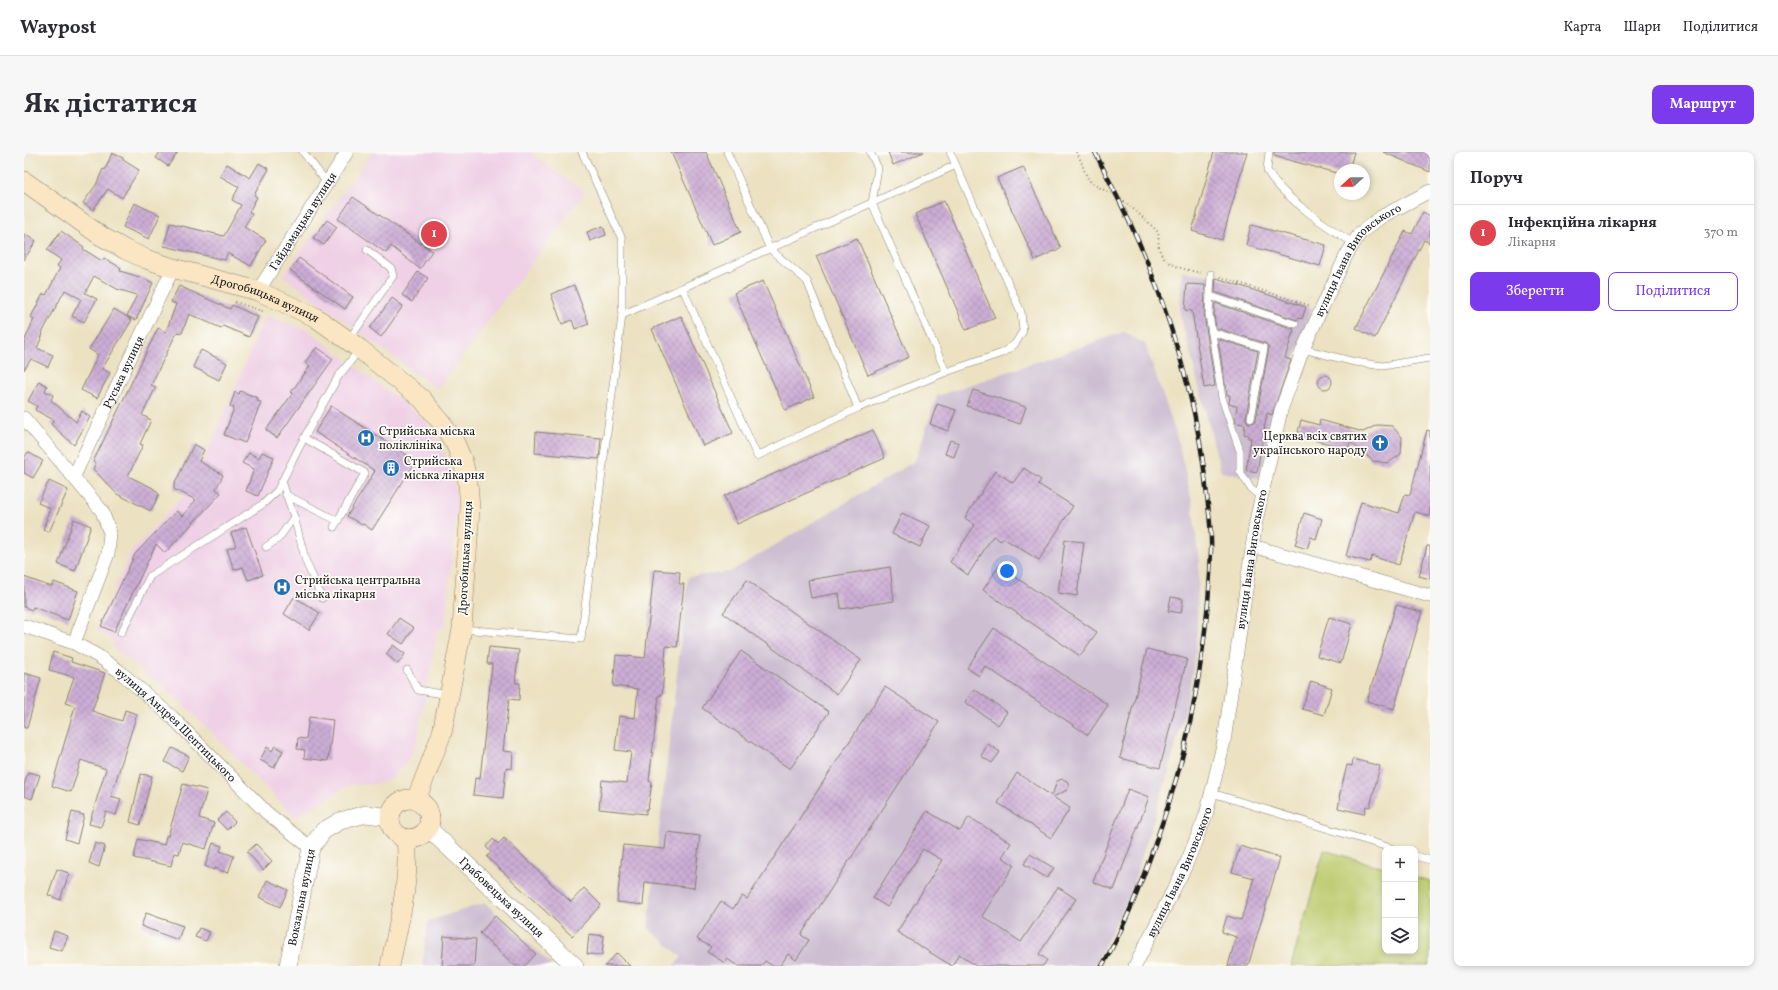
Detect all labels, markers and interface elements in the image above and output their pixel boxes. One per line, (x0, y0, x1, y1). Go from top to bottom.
text: Waypost (20, 15, 96, 41)
text: Карта (1564, 18, 1602, 37)
text: Шари (1624, 18, 1661, 37)
text: Поділитися (1683, 18, 1758, 37)
text: Як дістатися (24, 85, 197, 124)
button: Маршрут (1652, 85, 1754, 124)
north arrow (1334, 164, 1370, 200)
text: Поруч (1470, 167, 1523, 190)
street label: Гайдамацька вулиця (266, 169, 341, 274)
street label: вулиця Івана Виговського (1312, 201, 1405, 320)
text: Інфекційна лікарня (1508, 213, 1657, 234)
pin: 1 (421, 219, 447, 249)
text: 1 (1480, 224, 1486, 242)
text: 370 m (1704, 224, 1738, 242)
text: Лікарня (1508, 234, 1556, 252)
street label: Дрогобицька вулиця (209, 272, 322, 327)
button: Зберегти (1470, 272, 1600, 311)
button: Поділитися (1608, 272, 1738, 311)
street label: Руська вулиця (100, 334, 148, 412)
place label: Стрийська міська поліклініка (379, 424, 475, 454)
hospital icon: Стрийська міська поліклініка (356, 428, 376, 448)
place label: Церква всіх святих українського народу (1253, 429, 1368, 459)
church icon: Церква всіх святих українського народу (1370, 433, 1390, 453)
place label: Стрийська міська лікарня (404, 454, 484, 484)
building icon: Стрийська міська лікарня (381, 458, 401, 478)
street label: вулиця Івана Виговського (1233, 488, 1272, 630)
street label: Дрогобицька вулиця (455, 500, 477, 616)
your location (997, 561, 1017, 581)
place label: Стрийська центральна міська лікарня (295, 573, 421, 603)
hospital icon: Стрийська центральна міська лікарня (272, 577, 292, 597)
street label: вулиця Андрея Шептицького (111, 664, 239, 786)
street label: вулиця Івана Виговського (1144, 806, 1217, 940)
map controls (1382, 846, 1418, 954)
button: + (1382, 846, 1418, 882)
street label: Вокзальна вулиця (285, 847, 320, 948)
street label: Грабовецька вулиця (455, 854, 547, 942)
button: − (1382, 882, 1418, 918)
button: layers (1382, 918, 1418, 954)

